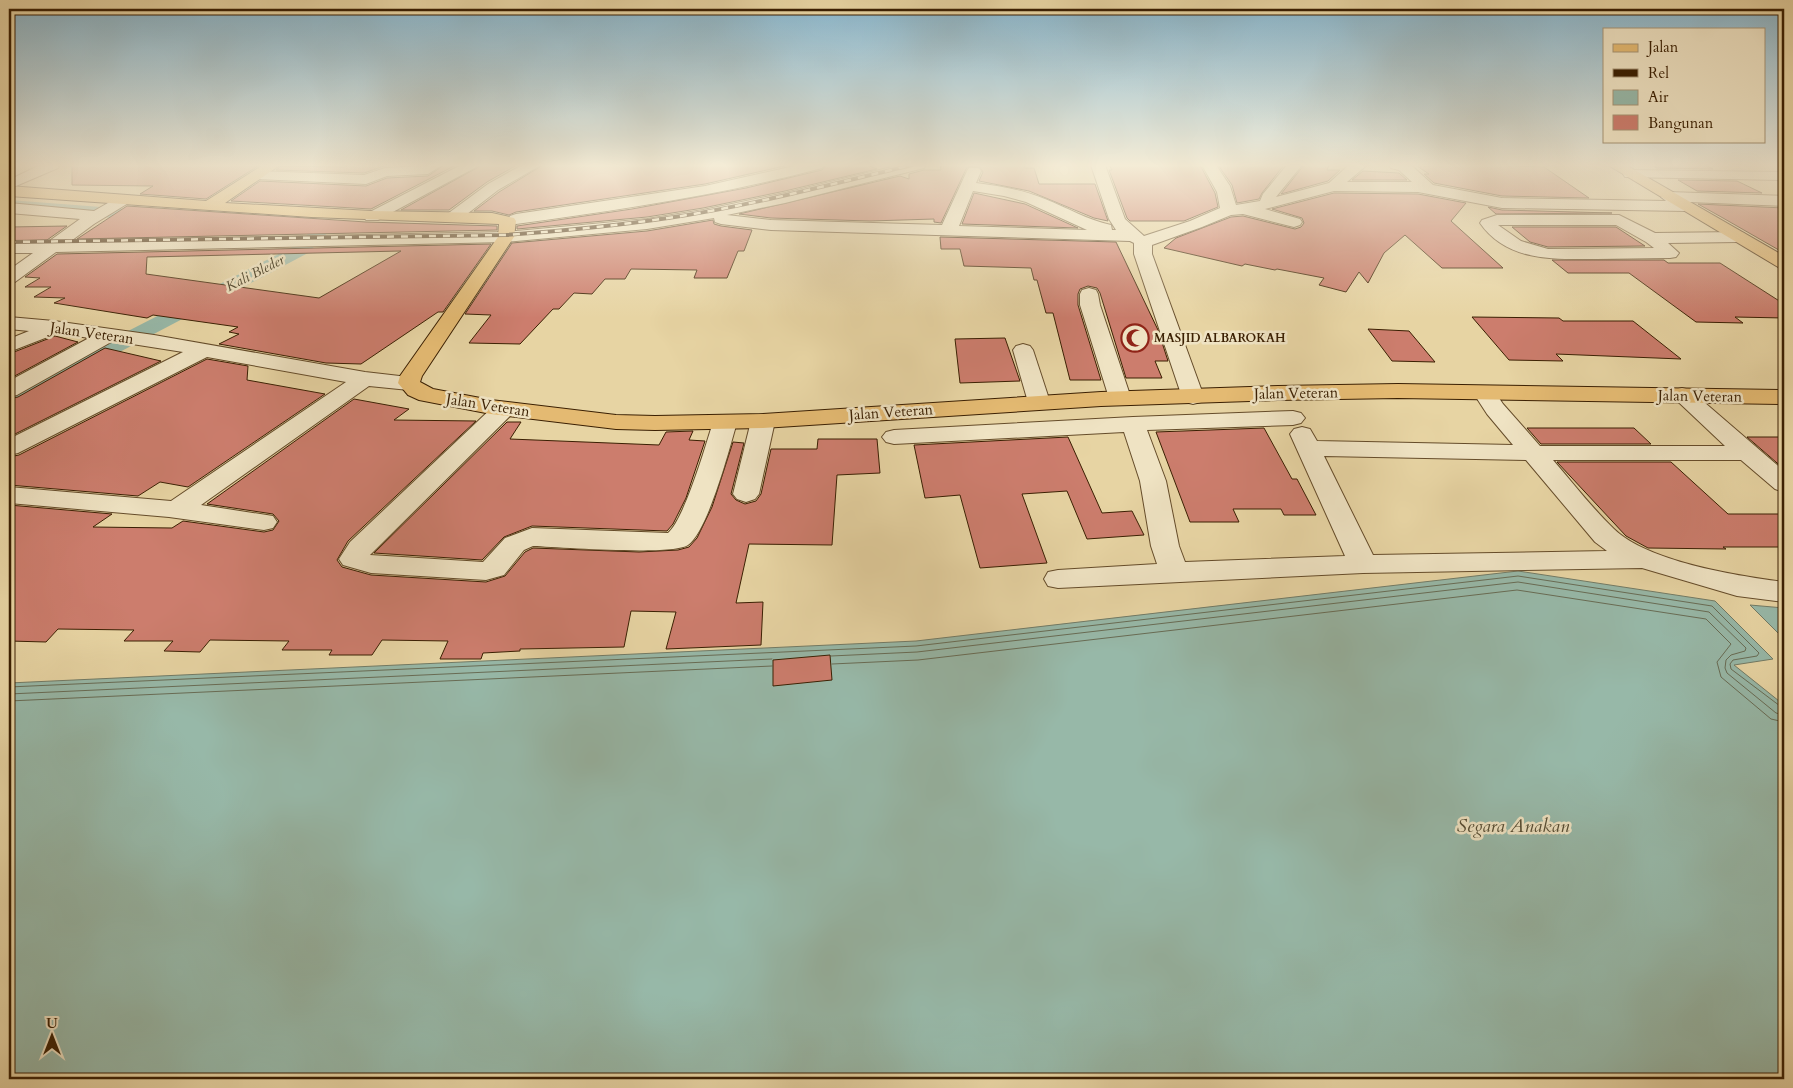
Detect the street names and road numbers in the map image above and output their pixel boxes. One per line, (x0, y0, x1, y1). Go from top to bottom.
street label: Jalan Veteran (47, 317, 136, 349)
street label: Jalan Veteran (1252, 382, 1339, 404)
street label: Jalan Veteran (1656, 385, 1743, 407)
street label: Jalan Veteran (443, 388, 532, 422)
street label: Jalan Veteran (846, 399, 934, 425)

